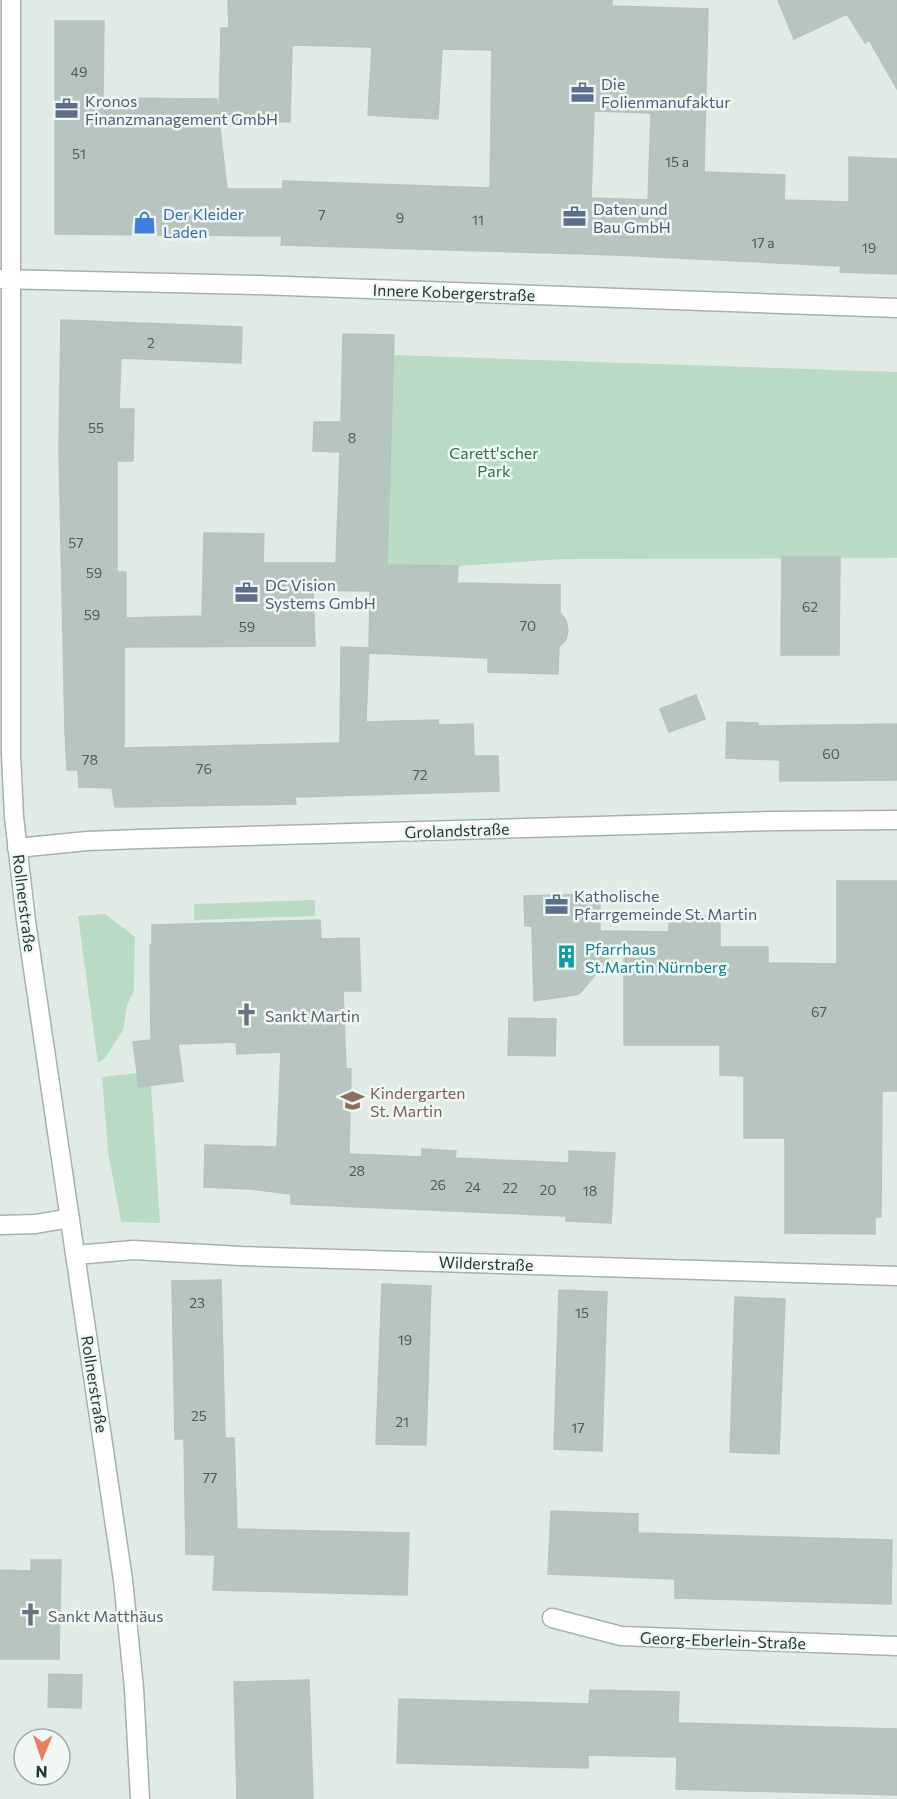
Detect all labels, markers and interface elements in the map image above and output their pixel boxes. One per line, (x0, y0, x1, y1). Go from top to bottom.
house number: 49 (71, 63, 87, 80)
place label: Die Folienmanufaktur (601, 74, 731, 111)
office icon: Die Folienmanufaktur (570, 79, 596, 105)
place label: Kronos Finanzmanagement GmbH (85, 91, 278, 128)
office icon: Kronos Finanzmanagement GmbH (54, 96, 80, 122)
house number: 51 (72, 145, 86, 162)
house number: 15 a (665, 153, 689, 170)
place label: Daten und Bau GmbH (593, 199, 671, 236)
place label: Der Kleider Laden (163, 204, 245, 241)
office icon: Daten und Bau GmbH (562, 204, 588, 230)
house number: 7 (318, 206, 326, 223)
shop icon: Der Kleider Laden (132, 209, 158, 235)
house number: 9 (396, 209, 404, 226)
house number: 11 (472, 211, 484, 228)
house number: 17 a (751, 234, 775, 251)
house number: 19 (862, 239, 876, 256)
street label: Innere Kobergerstraße (372, 280, 536, 304)
house number: 2 (147, 334, 155, 351)
house number: 55 (88, 419, 104, 436)
house number: 8 (348, 429, 356, 446)
park label: Carett'scher Park (449, 443, 539, 480)
house number: 57 (68, 534, 84, 551)
house number: 59 (86, 564, 102, 581)
place label: DC Vision Systems GmbH (265, 575, 376, 612)
office icon: DC Vision Systems GmbH (234, 580, 260, 606)
house number: 62 (802, 598, 818, 615)
house number: 59 (84, 606, 100, 623)
house number: 70 (520, 617, 536, 634)
house number: 59 (239, 618, 255, 635)
house number: 60 (822, 745, 840, 762)
house number: 78 (82, 751, 98, 768)
house number: 76 (196, 760, 212, 777)
house number: 72 (412, 766, 428, 783)
street label: Grolandstraße (404, 819, 510, 841)
street label: Rollnerstraße (10, 853, 40, 953)
place label: Katholische Pfarrgemeinde St. Martin (574, 886, 757, 923)
office icon: Katholische Pfarrgemeinde St. Martin (543, 891, 569, 917)
place label: Pfarrhaus St.Martin Nürnberg (585, 939, 727, 976)
building icon: Pfarrhaus St.Martin Nürnberg (554, 944, 580, 970)
church icon: Sankt Martin (234, 1002, 260, 1028)
house number: 67 (811, 1003, 827, 1020)
place label: Sankt Martin (265, 1006, 360, 1025)
place label: Kindergarten St. Martin (370, 1083, 465, 1120)
school or university icon: Kindergarten St. Martin (339, 1088, 365, 1114)
house number: 28 (349, 1162, 365, 1179)
house number: 26 (430, 1176, 446, 1193)
house number: 24 (465, 1178, 482, 1195)
house number: 22 (502, 1179, 518, 1196)
house number: 20 (540, 1181, 556, 1198)
house number: 18 (583, 1182, 597, 1199)
street label: Wilderstraße (438, 1252, 534, 1274)
house number: 23 (189, 1294, 205, 1311)
house number: 15 (575, 1304, 589, 1321)
house number: 19 (398, 1331, 412, 1348)
street label: Rollnerstraße (78, 1334, 112, 1434)
house number: 25 (191, 1407, 207, 1424)
house number: 21 (395, 1413, 409, 1430)
house number: 17 (571, 1419, 585, 1436)
house number: 77 (203, 1469, 217, 1486)
church icon: Sankt Matthäus (17, 1602, 43, 1628)
place label: Sankt Matthäus (48, 1606, 164, 1625)
street label: Georg-Eberlein-Straße (640, 1628, 806, 1652)
north arrow (12, 1727, 72, 1787)
text: N (35, 1763, 48, 1782)

